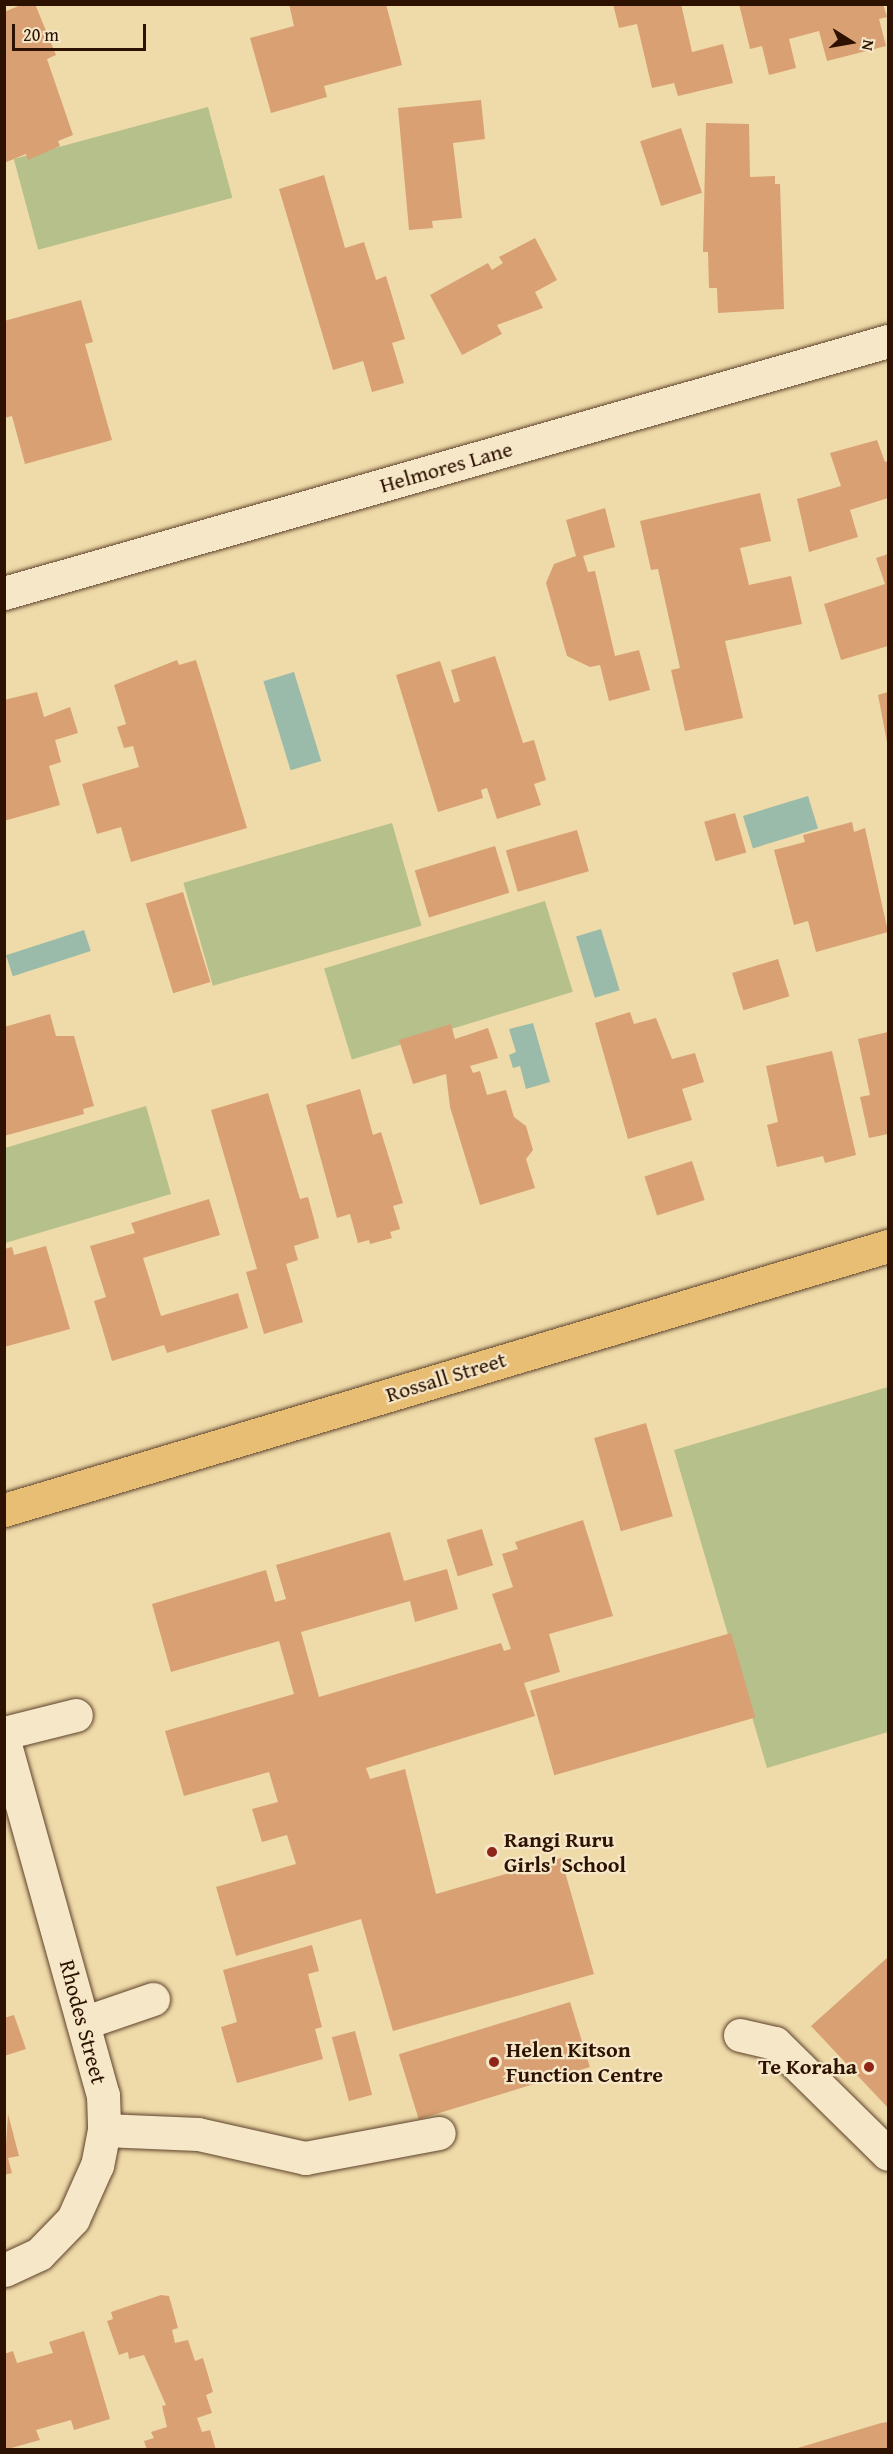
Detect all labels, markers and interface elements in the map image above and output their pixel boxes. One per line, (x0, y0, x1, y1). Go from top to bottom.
scale bar (15, 12, 148, 50)
north arrow (821, 12, 881, 72)
text: 20 m (23, 21, 59, 48)
text: N (856, 38, 881, 53)
street label: Helmores Lane (377, 435, 515, 499)
street label: Rossall Street (383, 1346, 509, 1408)
place label: Rangi Ruru Girls' School (504, 1826, 626, 1878)
marker: Rangi Ruru Girls' School (485, 1845, 499, 1859)
street label: Rhodes Street (54, 1957, 112, 2087)
place label: Helen Kitson Function Centre (506, 2036, 663, 2088)
place label: Te Koraha (758, 2054, 857, 2080)
marker: Helen Kitson Function Centre (487, 2055, 501, 2069)
marker: Te Koraha (862, 2060, 876, 2074)

